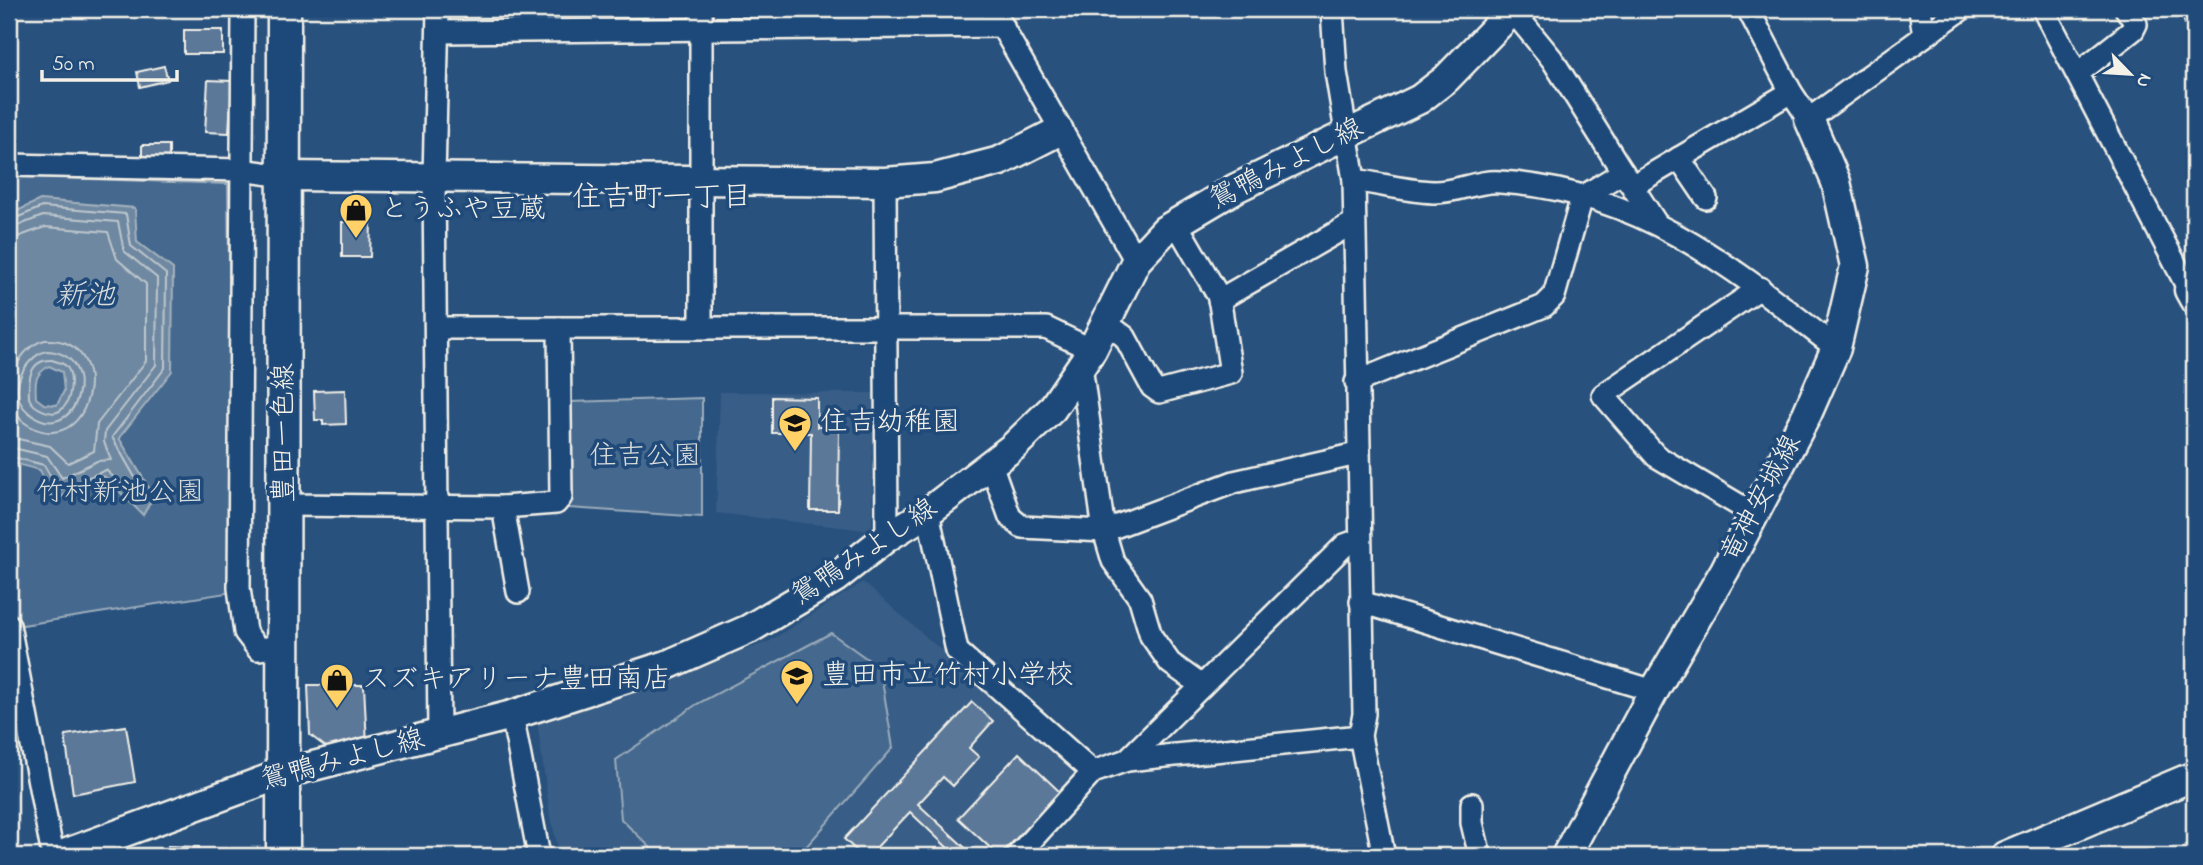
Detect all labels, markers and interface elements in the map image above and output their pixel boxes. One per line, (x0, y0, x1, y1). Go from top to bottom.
scale bar (42, 38, 177, 82)
north arrow (2094, 38, 2164, 108)
text: 50 m (52, 50, 95, 80)
text: N (2128, 69, 2158, 92)
street label: 鴛鴨みよし線 (1203, 109, 1371, 221)
district label: 住吉町一丁目 (572, 177, 752, 221)
place label: とうふや豆蔵 (380, 190, 546, 231)
shop icon: とうふや豆蔵 (337, 191, 375, 240)
water label: 新池 (55, 275, 116, 319)
street label: 豊田一色線 (265, 363, 306, 503)
place label: 住吉幼稚園 (820, 403, 960, 444)
school or university icon: 住吉幼稚園 (776, 404, 814, 453)
street label: 竜神安城線 (1711, 428, 1813, 570)
park label: 住吉公園 (589, 437, 701, 478)
park label: 竹村新池公園 (36, 473, 204, 514)
street label: 鴛鴨みよし線 (784, 489, 946, 617)
place label: 豊田市立竹村小学校 (822, 656, 1074, 697)
school or university icon: 豊田市立竹村小学校 (778, 657, 816, 706)
place label: スズキアリーナ豊田南店 (362, 660, 671, 701)
shop icon: スズキアリーナ豊田南店 (318, 661, 356, 710)
street label: 鴛鴨みよし線 (257, 719, 429, 803)

